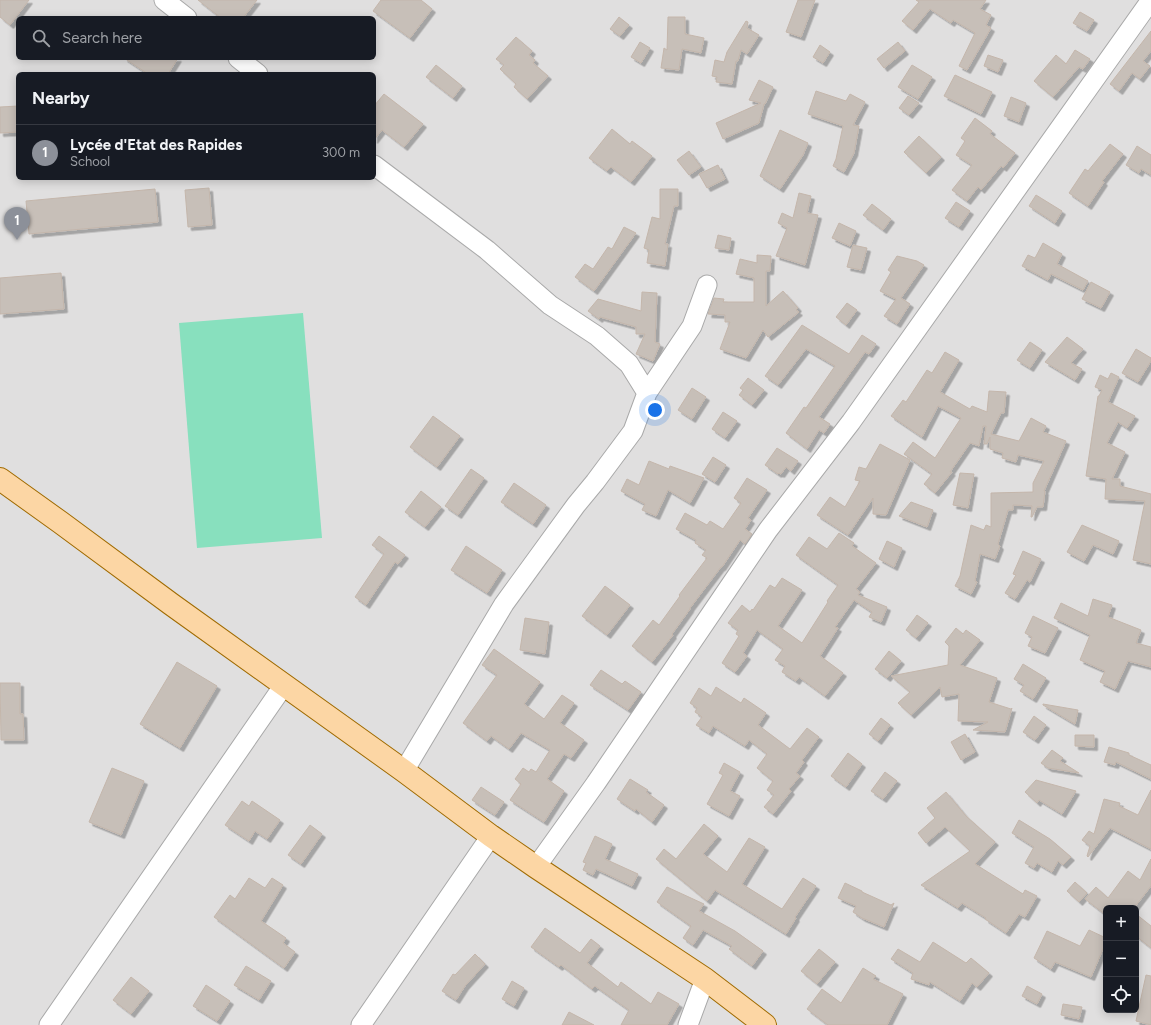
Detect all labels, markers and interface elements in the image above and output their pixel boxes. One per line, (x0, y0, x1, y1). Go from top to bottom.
search box (16, 16, 376, 60)
icon: search (30, 27, 52, 49)
text: Search here (62, 29, 142, 47)
text: Nearby (32, 88, 90, 108)
text: Lycée d'Etat des Rapides (70, 136, 242, 154)
text: 1 (42, 145, 48, 160)
text: 300 m (322, 145, 360, 160)
text: School (70, 154, 110, 169)
pin: 1 (4, 207, 30, 240)
your location (645, 400, 665, 420)
map controls (1103, 905, 1139, 1013)
button: + (1103, 905, 1139, 941)
button: − (1103, 941, 1139, 977)
button: locate (1103, 977, 1139, 1013)

